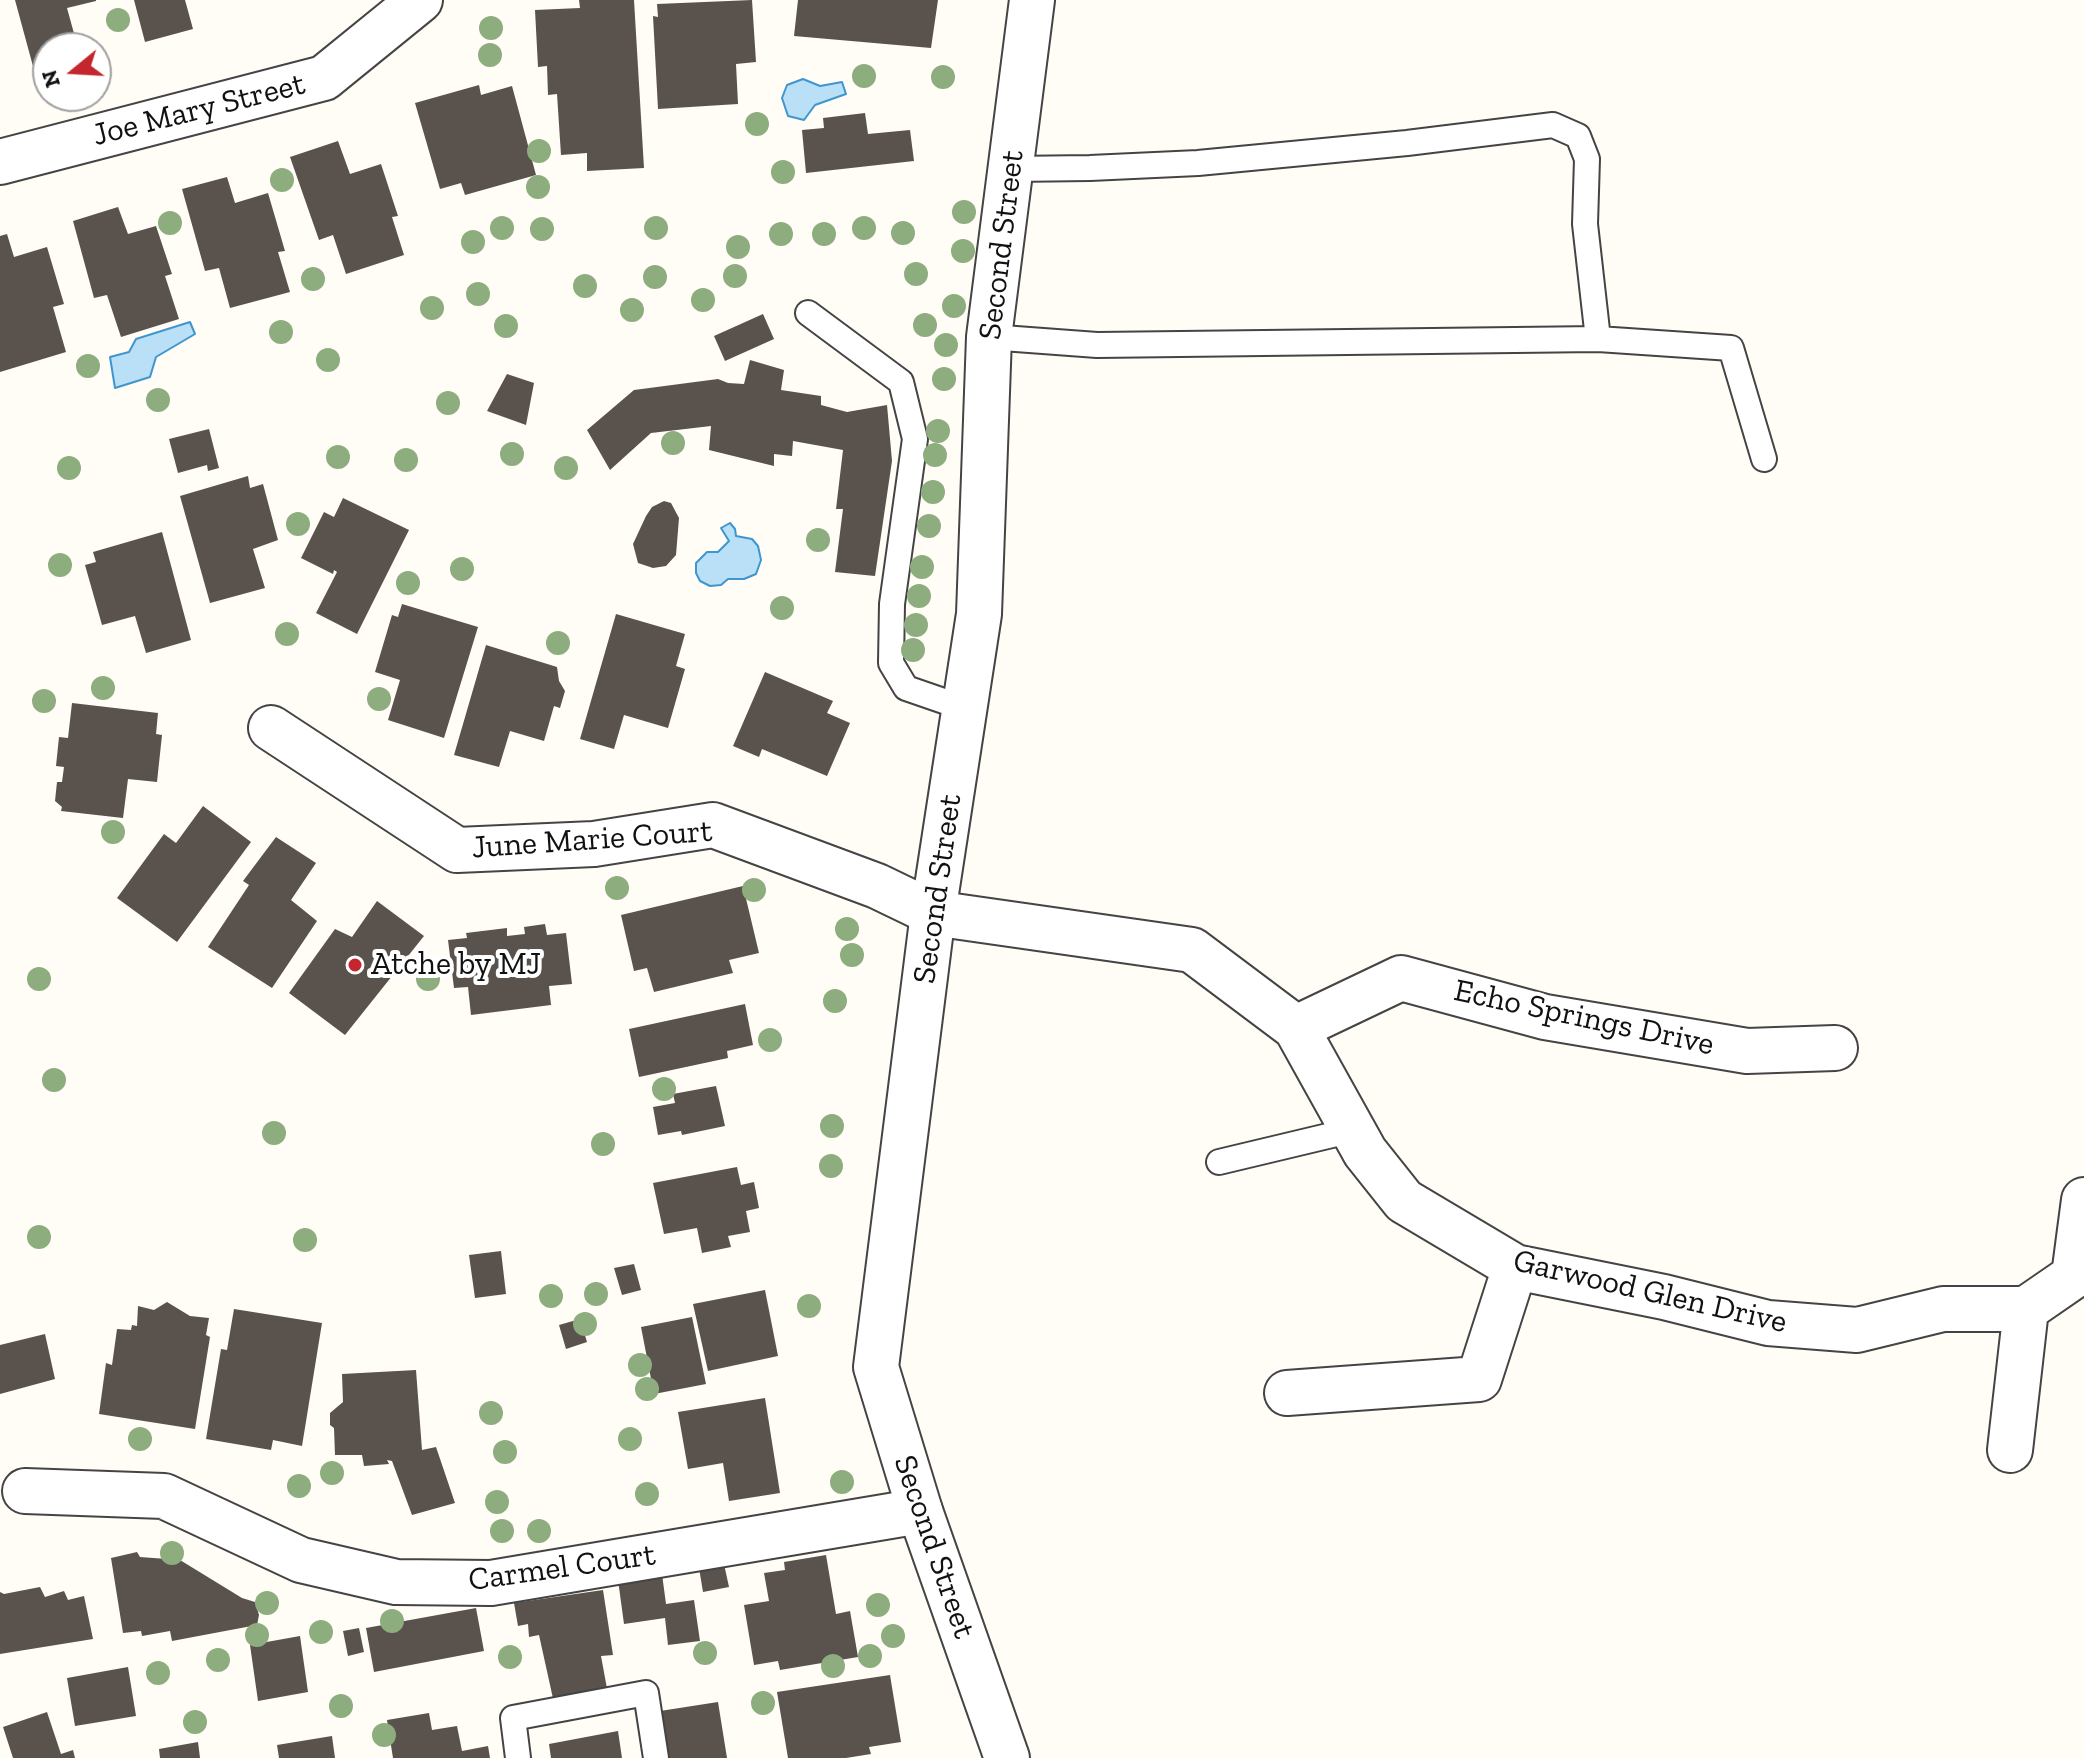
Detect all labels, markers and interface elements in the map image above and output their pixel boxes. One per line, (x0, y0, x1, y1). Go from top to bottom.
north arrow (32, 32, 112, 112)
street label: Joe Mary Street (89, 65, 309, 155)
text: N (35, 67, 66, 91)
street label: Second Street (971, 148, 1033, 342)
street label: Second Street (906, 792, 970, 986)
street label: June Marie Court (470, 812, 714, 868)
place label: Atche by MJ (371, 946, 541, 984)
marker: Atche by MJ (346, 956, 364, 974)
street label: Echo Springs Drive (1451, 972, 1717, 1064)
street label: Garwood Glen Drive (1510, 1242, 1790, 1342)
street label: Second Street (885, 1451, 983, 1643)
street label: Carmel Court (466, 1536, 658, 1600)

